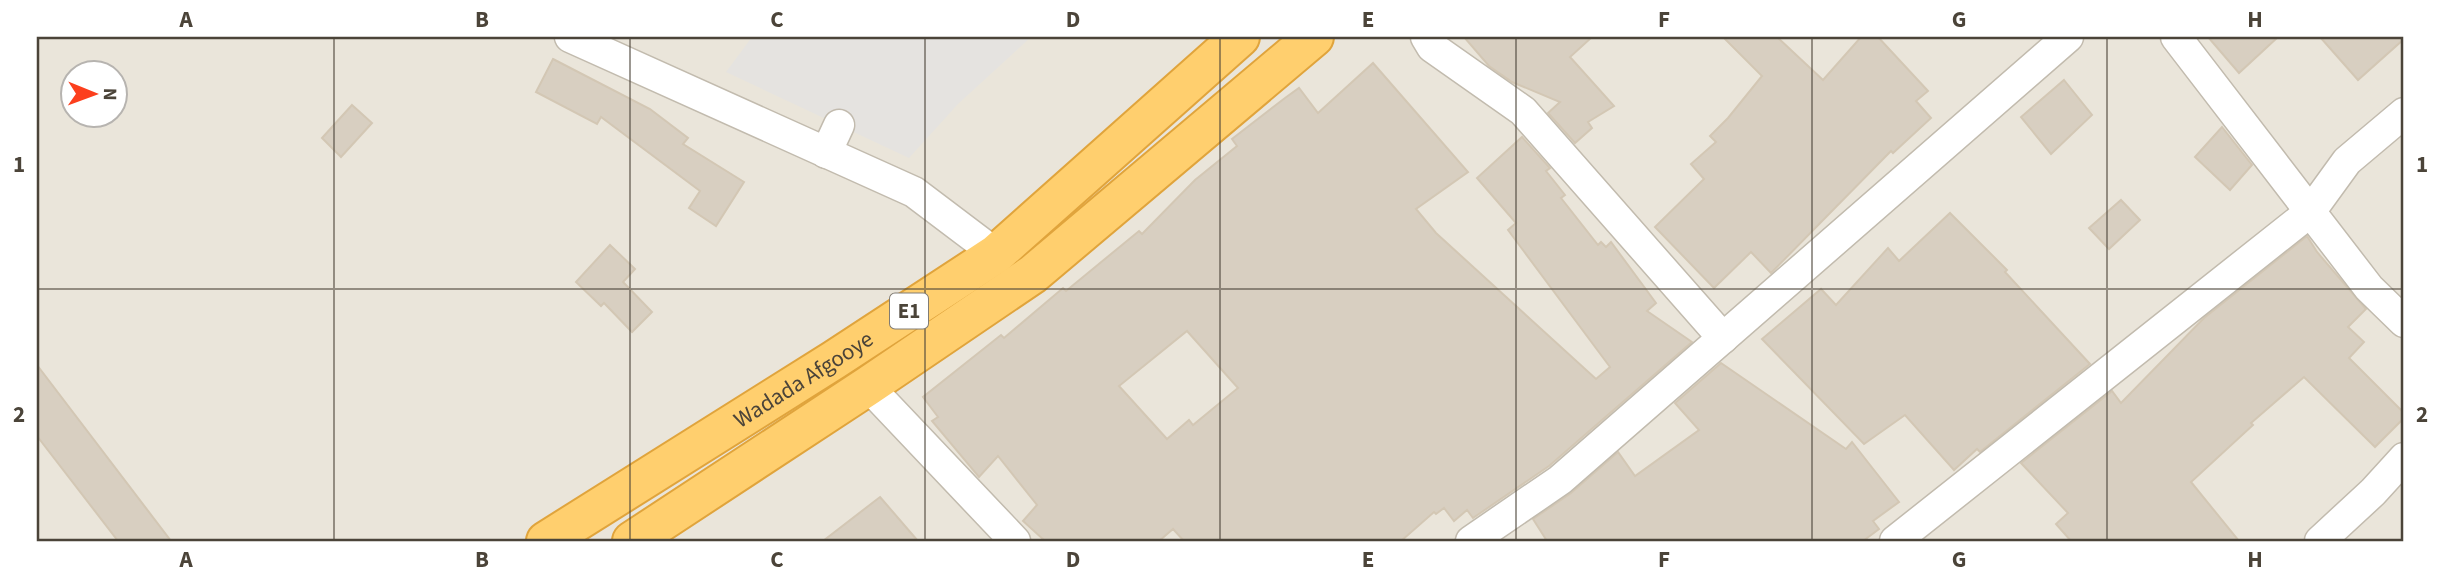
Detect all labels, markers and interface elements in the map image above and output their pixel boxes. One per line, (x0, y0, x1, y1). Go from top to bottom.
text: A (178, 3, 193, 36)
text: B (475, 3, 489, 36)
text: C (770, 3, 784, 36)
text: D (1066, 3, 1080, 36)
text: E (1362, 3, 1374, 36)
text: F (1658, 3, 1670, 36)
text: G (1952, 3, 1966, 36)
text: H (2247, 3, 2263, 36)
north arrow (60, 60, 130, 130)
text: N (96, 88, 123, 101)
text: 1 (13, 148, 25, 181)
text: 1 (2416, 148, 2428, 181)
road number: E1 (890, 294, 928, 328)
street label: Wadada Afgooye (727, 322, 880, 436)
text: 2 (13, 398, 25, 431)
text: 2 (2416, 398, 2428, 431)
text: A (178, 543, 193, 576)
text: B (475, 543, 489, 576)
text: C (770, 543, 784, 576)
text: D (1066, 543, 1080, 576)
text: E (1362, 543, 1374, 576)
text: F (1658, 543, 1670, 576)
text: G (1952, 543, 1966, 576)
text: H (2247, 543, 2263, 576)

